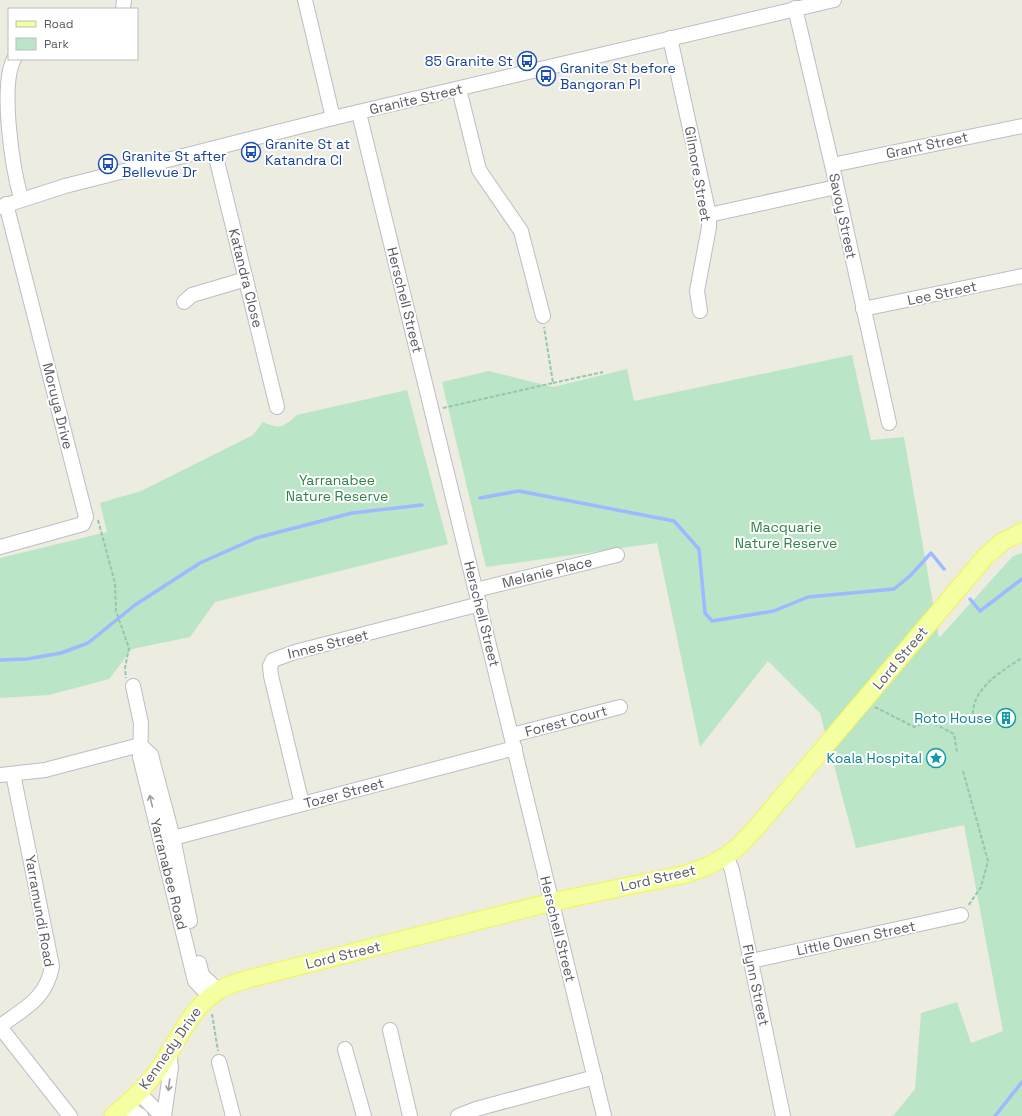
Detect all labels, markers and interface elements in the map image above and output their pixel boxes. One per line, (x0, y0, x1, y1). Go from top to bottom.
legend (8, 8, 138, 60)
text: Road (44, 16, 73, 32)
text: Park (44, 36, 69, 52)
bus stop icon: 85 Granite St (516, 50, 538, 72)
place label: 85 Granite St (425, 52, 513, 70)
place label: Granite St before Bangoran Pl (560, 59, 676, 93)
bus stop icon: Granite St before Bangoran Pl (535, 65, 557, 87)
street label: Granite Street (368, 80, 464, 118)
street label: Gilmore Street (681, 125, 715, 223)
street label: Grant Street (884, 128, 970, 162)
place label: Granite St at Katandra Cl (265, 135, 350, 169)
bus stop icon: Granite St at Katandra Cl (240, 141, 262, 163)
place label: Granite St after Bellevue Dr (122, 147, 226, 181)
bus stop icon: Granite St after Bellevue Dr (97, 153, 119, 175)
street label: Savoy Street (825, 172, 861, 260)
street label: Katandra Close (225, 227, 267, 329)
street label: Herschell Street (383, 245, 427, 355)
street label: Lee Street (906, 277, 978, 309)
street label: Moruya Drive (39, 361, 77, 451)
park label: Yarranabee Nature Reserve (286, 471, 388, 505)
park label: Macquarie Nature Reserve (735, 518, 837, 552)
street label: Melanie Place (500, 552, 594, 592)
street label: Herschell Street (460, 559, 504, 669)
street label: Lord Street (868, 623, 932, 693)
street label: Innes Street (286, 625, 370, 663)
street label: Forest Court (523, 701, 609, 741)
building icon: Roto House (995, 707, 1017, 729)
place label: Roto House (914, 709, 992, 727)
place icon: Koala Hospital (925, 747, 947, 769)
place label: Koala Hospital (826, 749, 922, 767)
street label: Tozer Street (302, 774, 386, 812)
one-way arrow (147, 795, 154, 808)
street label: Yarranabee Road (146, 817, 192, 931)
street label: Yarramundi Road (21, 854, 59, 968)
street label: Lord Street (619, 861, 697, 895)
street label: Herschell Street (536, 874, 580, 984)
street label: Little Owen Street (795, 917, 917, 959)
street label: Lord Street (304, 937, 382, 973)
street label: Flynn Street (739, 942, 773, 1028)
street label: Kennedy Drive (135, 1003, 205, 1093)
one-way arrow (165, 1078, 173, 1091)

